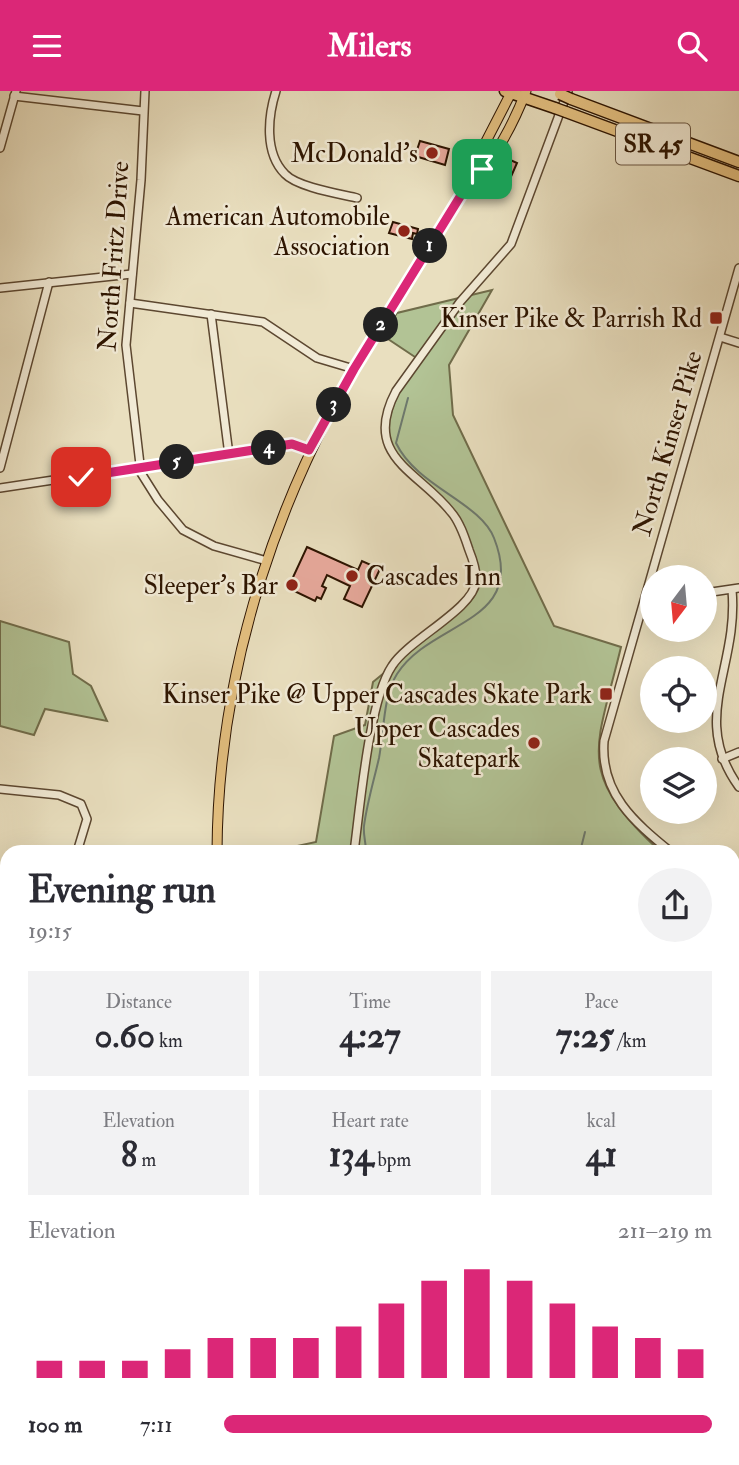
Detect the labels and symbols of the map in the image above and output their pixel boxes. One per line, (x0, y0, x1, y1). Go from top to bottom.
road number: SR 45 (616, 123, 690, 165)
place label: McDonald's (291, 138, 418, 170)
pin (452, 139, 512, 199)
marker: McDonald's (424, 145, 440, 161)
street label: North Fritz Drive (91, 160, 137, 352)
place label: American Automobile Association (165, 201, 390, 263)
marker: American Automobile Association (396, 223, 412, 239)
pin: 1 (412, 229, 448, 263)
place label: Kinser Pike & Parrish Rd (440, 303, 702, 335)
pin: 2 (364, 307, 398, 343)
marker: Kinser Pike & Parrish Rd (708, 310, 724, 326)
street label: North Kinser Pike (626, 347, 710, 539)
pin: 3 (316, 387, 352, 423)
pin: 4 (252, 431, 286, 465)
pin: 5 (160, 445, 194, 479)
pin (51, 447, 111, 507)
place label: Cascades Inn (366, 561, 501, 593)
north arrow (640, 565, 718, 642)
marker: Cascades Inn (344, 568, 360, 584)
place label: Sleeper's Bar (143, 570, 278, 603)
marker: Sleeper's Bar (284, 577, 300, 593)
place label: Kinser Pike @ Upper Cascades Skate Park (162, 679, 593, 712)
marker: Kinser Pike @ Upper Cascades Skate Park (598, 686, 614, 702)
place label: Upper Cascades Skatepark (354, 713, 521, 776)
marker: Upper Cascades Skatepark (526, 735, 542, 751)

